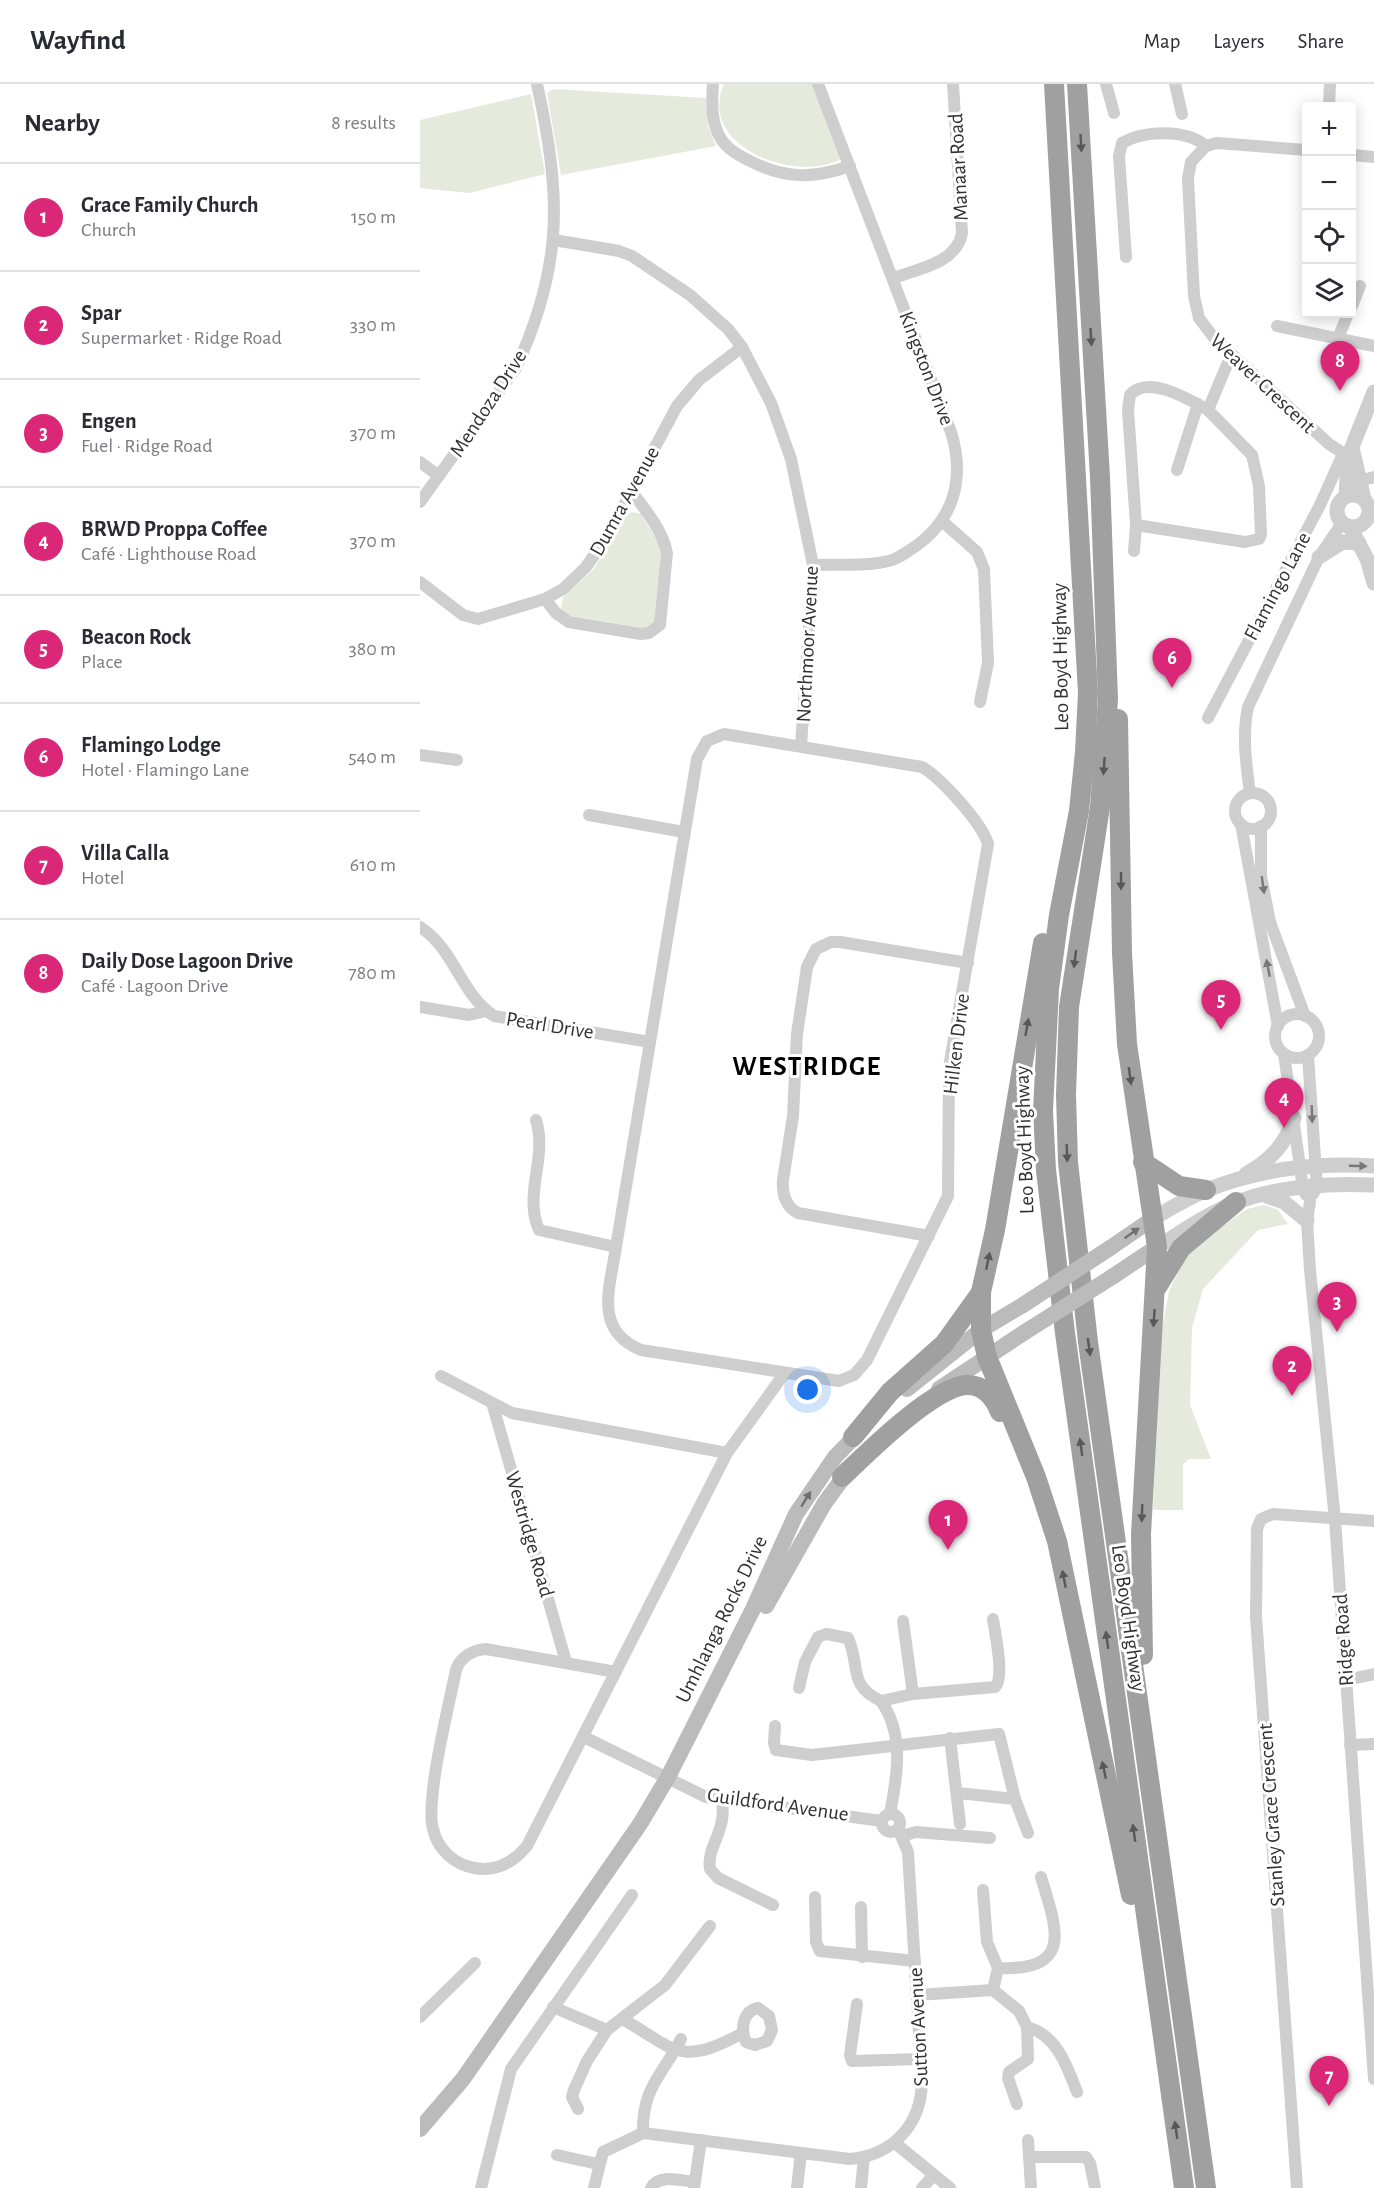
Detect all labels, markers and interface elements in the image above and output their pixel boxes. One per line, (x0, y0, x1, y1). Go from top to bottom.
text: Wayfind (30, 27, 126, 55)
text: Map (1144, 31, 1180, 52)
text: Layers (1213, 31, 1264, 52)
text: Share (1297, 31, 1344, 52)
map controls (1302, 102, 1356, 318)
button: + (1302, 102, 1356, 156)
text: Nearby (24, 110, 100, 136)
street label: Manaar Road (945, 112, 972, 221)
text: 8 results (331, 113, 396, 133)
one-way arrow (1076, 133, 1085, 152)
button: − (1302, 156, 1356, 210)
text: Grace Family Church (81, 194, 259, 216)
text: 1 (40, 207, 47, 227)
text: 150 m (351, 207, 396, 227)
button: locate (1302, 210, 1356, 264)
text: Church (81, 220, 136, 240)
button: layers (1302, 264, 1356, 318)
text: Spar (81, 302, 121, 324)
street label: Kingston Drive (895, 308, 958, 428)
text: 2 (39, 315, 48, 335)
text: 330 m (350, 315, 396, 335)
text: Supermarket · Ridge Road (81, 328, 282, 348)
one-way arrow (1087, 328, 1096, 347)
street label: Weaver Crescent (1206, 329, 1320, 437)
pin: 8 (1320, 342, 1360, 391)
street label: Mendoza Drive (446, 346, 531, 461)
text: Engen (81, 410, 137, 432)
text: 3 (39, 423, 48, 443)
text: 370 m (350, 423, 396, 443)
text: Fuel · Ridge Road (81, 436, 213, 456)
street label: Dumra Avenue (586, 443, 663, 560)
text: BRWD Proppa Coffee (81, 518, 267, 540)
street label: Flamingo Lane (1240, 529, 1315, 644)
text: 4 (38, 531, 49, 551)
text: 370 m (350, 531, 396, 551)
text: Café · Lighthouse Road (81, 544, 256, 564)
street label: Northmoor Avenue (793, 565, 822, 723)
street label: Leo Boyd Highway (1049, 583, 1072, 731)
text: Beacon Rock (81, 626, 191, 648)
pin: 6 (1152, 638, 1191, 688)
text: 5 (39, 639, 48, 659)
text: 380 m (348, 639, 396, 659)
text: Place (81, 652, 122, 672)
text: Flamingo Lodge (81, 734, 221, 756)
text: 6 (39, 747, 48, 767)
text: 540 m (348, 747, 396, 767)
one-way arrow (1099, 757, 1108, 776)
text: Hotel · Flamingo Lane (81, 760, 249, 780)
text: Villa Calla (81, 842, 169, 864)
text: 7 (39, 855, 48, 875)
text: 610 m (350, 855, 396, 875)
text: Hotel (81, 868, 124, 888)
one-way arrow (1116, 872, 1126, 891)
one-way arrow (1258, 875, 1267, 894)
one-way arrow (1071, 949, 1080, 968)
text: Daily Dose Lagoon Drive (81, 950, 293, 972)
one-way arrow (1263, 959, 1272, 978)
text: 8 (39, 963, 48, 983)
text: 780 m (348, 963, 396, 983)
text: Café · Lagoon Drive (81, 976, 229, 996)
pin: 5 (1202, 980, 1240, 1030)
street label: Hilken Drive (940, 992, 973, 1096)
street label: Pearl Drive (505, 1008, 595, 1043)
one-way arrow (1023, 1018, 1032, 1037)
district label: WESTRIDGE (732, 1053, 882, 1080)
street label: Leo Boyd Highway (1011, 1065, 1038, 1215)
one-way arrow (1126, 1066, 1135, 1085)
pin: 4 (1264, 1078, 1304, 1128)
one-way arrow (1308, 1104, 1317, 1123)
one-way arrow (1063, 1144, 1072, 1163)
one-way arrow (1348, 1161, 1367, 1170)
one-way arrow (1124, 1227, 1140, 1239)
one-way arrow (984, 1251, 993, 1270)
pin: 3 (1318, 1282, 1356, 1332)
one-way arrow (1149, 1308, 1158, 1327)
one-way arrow (1084, 1338, 1093, 1357)
pin: 2 (1272, 1346, 1312, 1396)
your location (793, 1375, 822, 1404)
one-way arrow (1076, 1437, 1085, 1456)
street label: Westridge Road (502, 1469, 558, 1600)
one-way arrow (801, 1490, 812, 1507)
pin: 1 (928, 1500, 968, 1550)
one-way arrow (1138, 1503, 1147, 1522)
street label: Umhlanga Rocks Drive (672, 1532, 771, 1706)
street label: Leo Boyd Highway (1108, 1543, 1149, 1693)
one-way arrow (1059, 1569, 1068, 1588)
street label: Ridge Road (1330, 1593, 1357, 1687)
one-way arrow (1103, 1630, 1112, 1649)
street label: Stanley Grace Crescent (1255, 1722, 1288, 1907)
one-way arrow (1099, 1760, 1108, 1779)
street label: Guildford Avenue (706, 1784, 850, 1825)
one-way arrow (1130, 1823, 1139, 1842)
street label: Sutton Avenue (905, 1967, 932, 2087)
pin: 7 (1310, 2056, 1348, 2106)
one-way arrow (1171, 2120, 1180, 2139)

